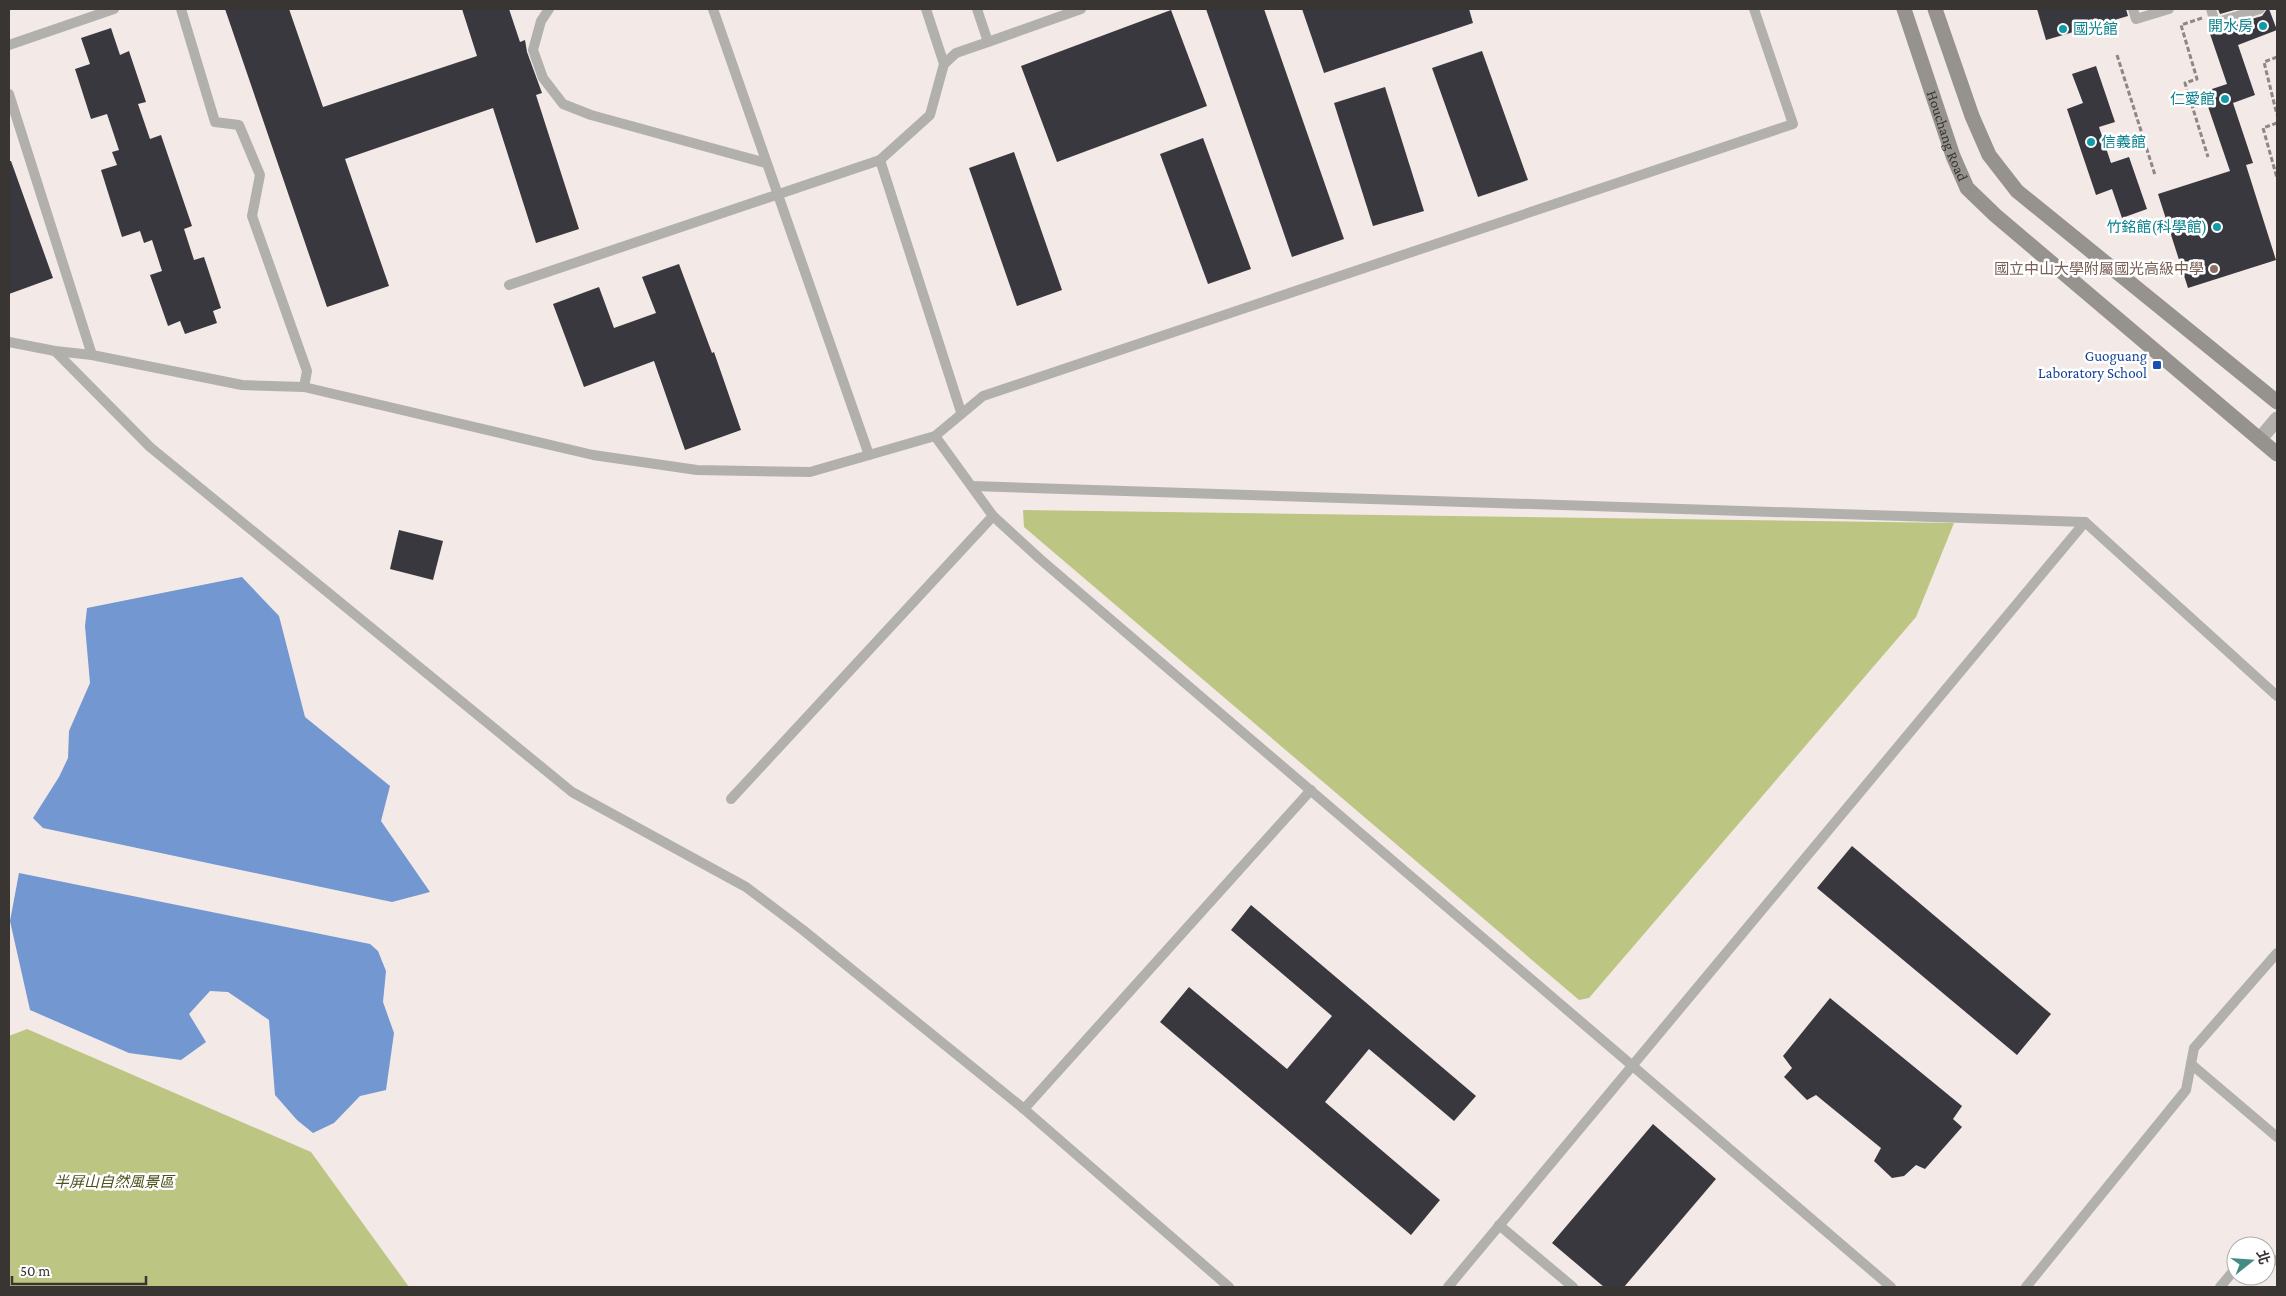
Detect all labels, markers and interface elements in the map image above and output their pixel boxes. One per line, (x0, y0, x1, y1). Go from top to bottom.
place label: 開水房 (2208, 18, 2253, 34)
marker: 開水房 (2257, 20, 2269, 32)
place label: 國光館 (2073, 21, 2118, 37)
marker: 國光館 (2057, 23, 2069, 35)
street label: Houchang Road (1924, 89, 1971, 184)
place label: 仁愛館 (2170, 91, 2215, 107)
marker: 仁愛館 (2219, 93, 2231, 105)
place label: 信義館 (2101, 134, 2146, 150)
marker: 信義館 (2085, 136, 2097, 148)
place label: 竹銘館(科學館) (2106, 219, 2207, 236)
marker: 竹銘館(科學館) (2211, 221, 2223, 233)
place label: 國立中山大學附屬國光高級中學 (1994, 260, 2204, 277)
marker: 國立中山大學附屬國光高級中學 (2208, 263, 2220, 275)
place label: Guoguang Laboratory School (2038, 348, 2147, 382)
marker: Guoguang Laboratory School (2151, 359, 2163, 371)
park label: 半屏山自然風景區 (54, 1174, 176, 1190)
north arrow (2226, 1236, 2276, 1286)
text: 北 (2254, 1248, 2273, 1266)
scale bar (12, 1254, 146, 1286)
text: 50 m (20, 1263, 50, 1279)

